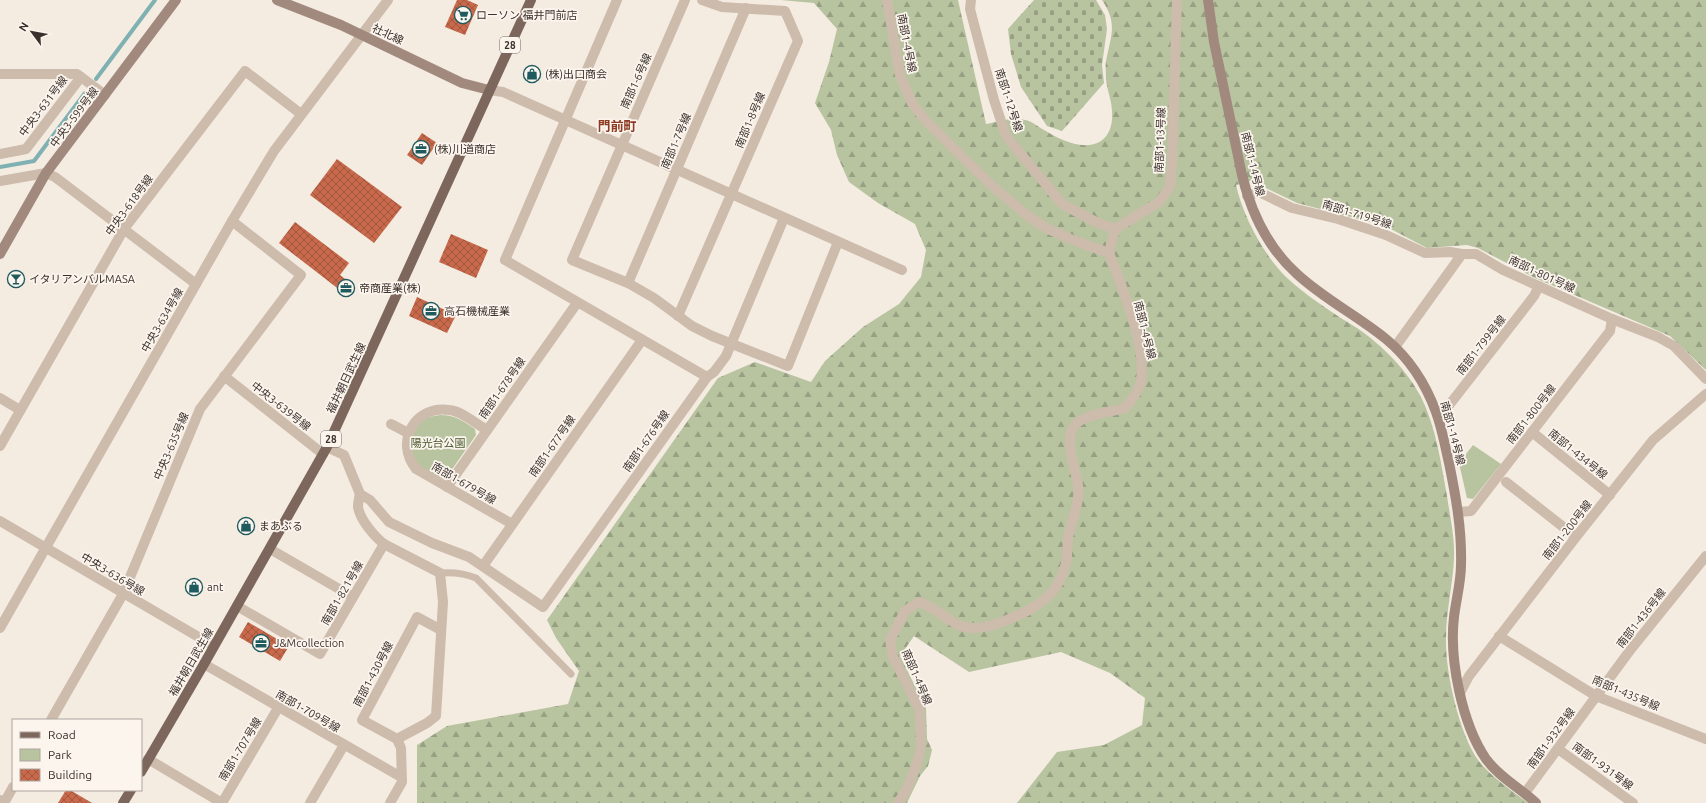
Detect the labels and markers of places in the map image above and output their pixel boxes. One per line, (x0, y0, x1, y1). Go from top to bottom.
supermarket icon: ローソン 福井門前店 (453, 5, 473, 25)
place label: ローソン 福井門前店 (476, 9, 578, 21)
shop icon: (株)出口商会 (522, 64, 542, 84)
place label: (株)出口商会 (545, 68, 607, 81)
office icon: (株)川道商店 (411, 139, 431, 159)
place label: (株)川道商店 (434, 143, 496, 156)
bar icon: イタリアンバルMASA (6, 269, 26, 289)
place label: イタリアンバルMASA (29, 273, 136, 285)
office icon: 帝商産業(株) (336, 278, 356, 298)
place label: 帝商産業(株) (359, 282, 421, 295)
office icon: 高石機械産業 (421, 301, 441, 321)
place label: 高石機械産業 (444, 305, 510, 317)
shop icon: まあぶる (236, 516, 256, 536)
place label: まあぶる (259, 520, 303, 532)
shop icon: ant (184, 577, 204, 597)
place label: ant (207, 581, 224, 593)
office icon: J&Mcollection (251, 633, 271, 653)
place label: J&Mcollection (274, 637, 344, 649)

